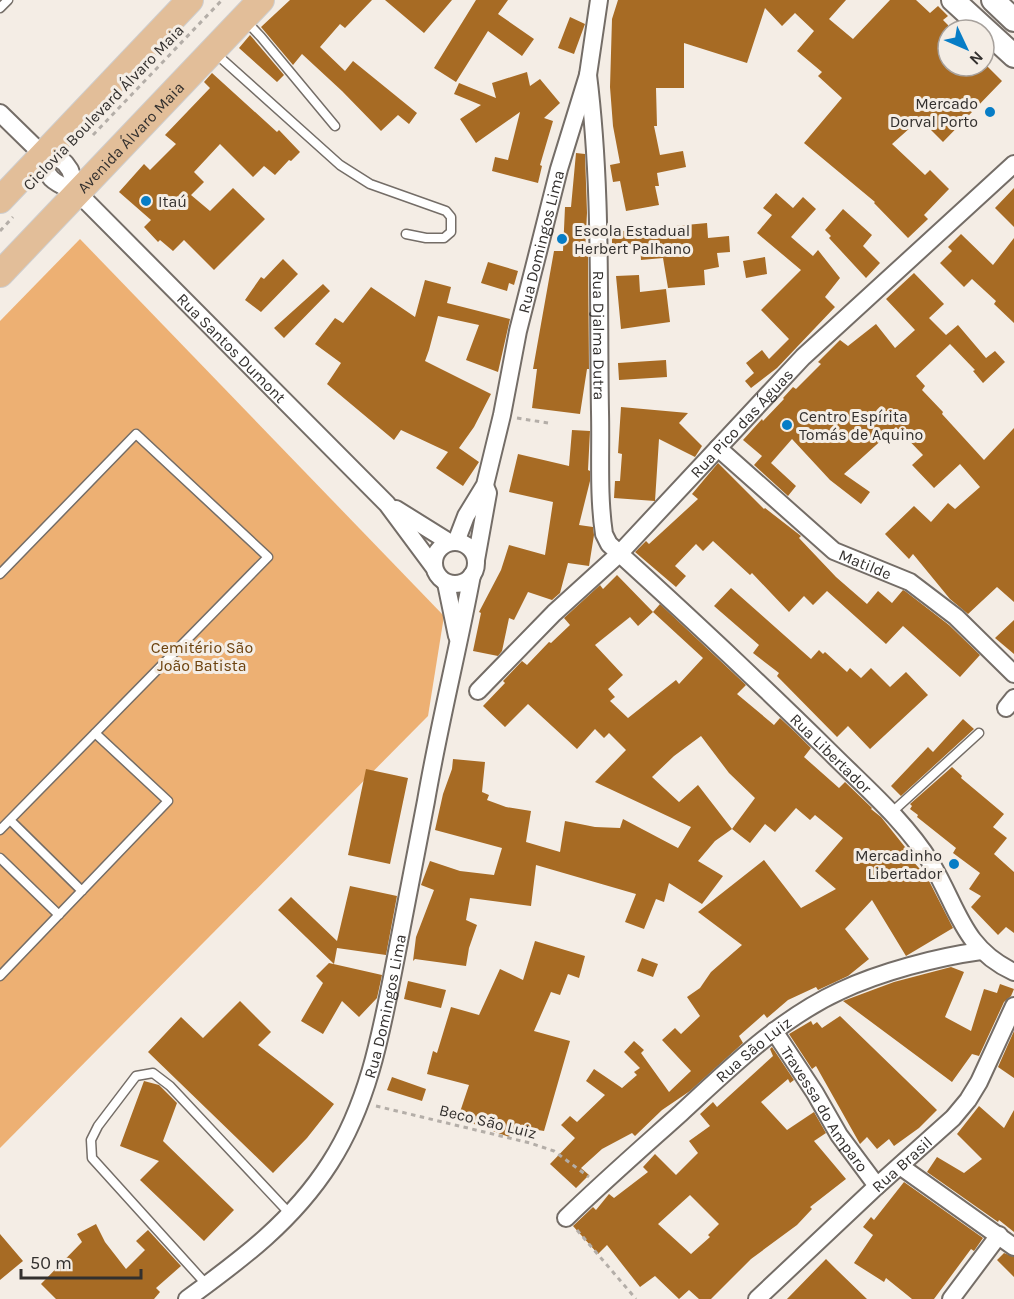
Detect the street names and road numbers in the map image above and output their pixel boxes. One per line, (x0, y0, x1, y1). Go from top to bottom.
street label: Ciclovia Boulevard Álvaro Maia (19, 20, 188, 194)
street label: Avenida Álvaro Maia (73, 78, 188, 197)
street label: Rua Domingos Lima (514, 168, 568, 315)
street label: Rua Djalma Dutra (589, 271, 609, 400)
street label: Rua Santos Dumont (173, 289, 290, 407)
street label: Rua Pico das Águas (686, 365, 797, 482)
street label: Matilde (836, 545, 894, 584)
street label: Rua Libertador (786, 709, 876, 798)
street label: Rua Domingos Lima (360, 933, 410, 1081)
street label: Rua São Luiz (712, 1013, 795, 1087)
street label: Travessa do Amparo (777, 1043, 872, 1176)
street label: Beco São Luiz (437, 1100, 538, 1143)
street label: Rua Brasil (868, 1132, 936, 1196)

